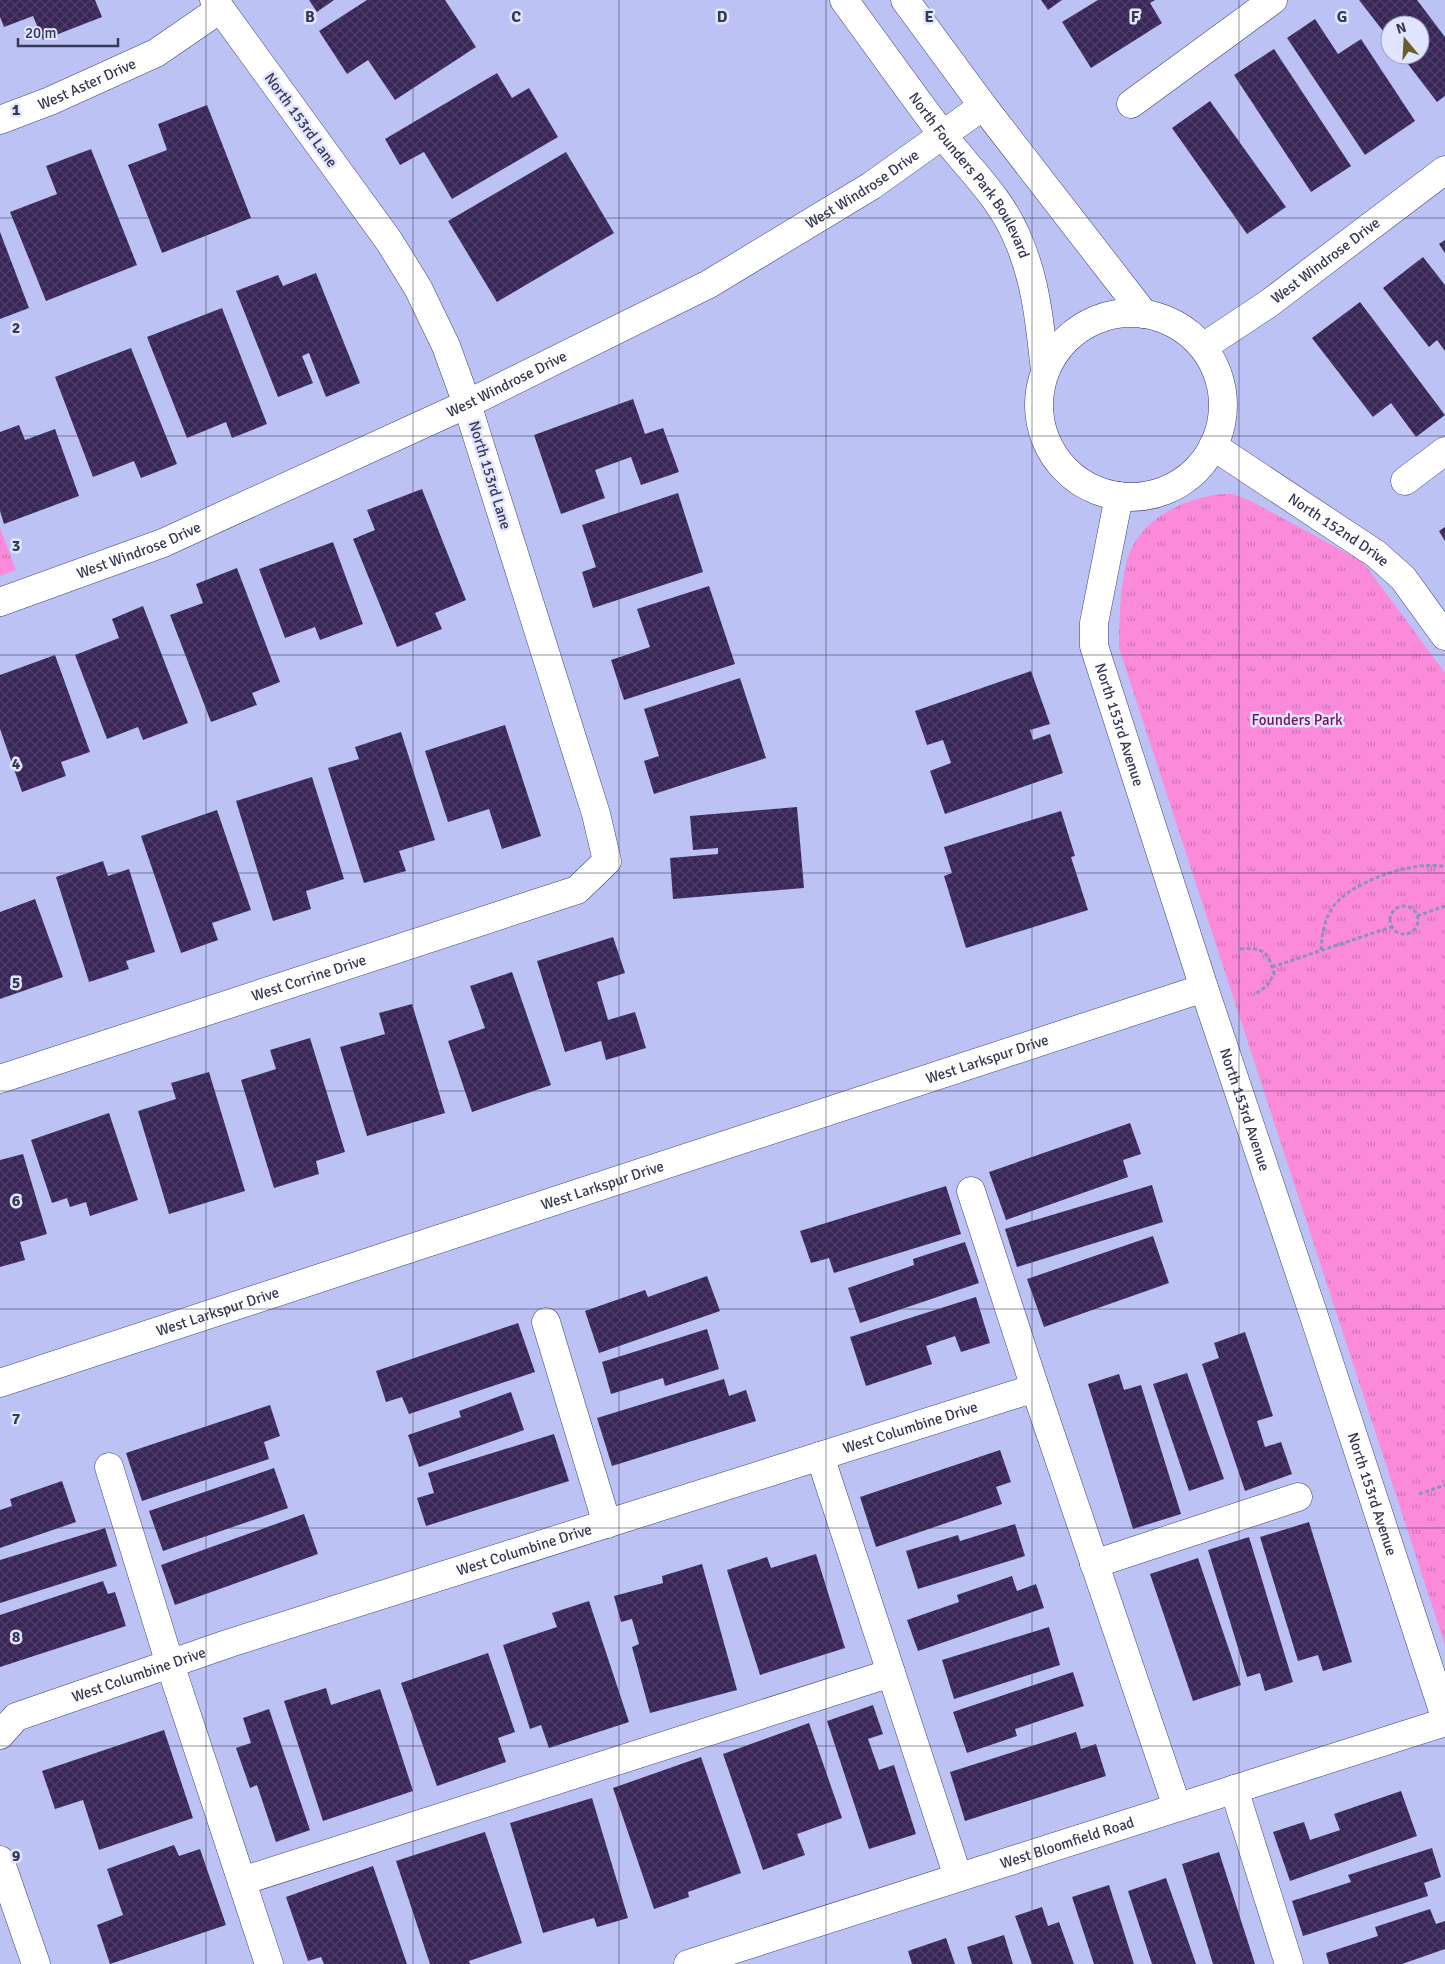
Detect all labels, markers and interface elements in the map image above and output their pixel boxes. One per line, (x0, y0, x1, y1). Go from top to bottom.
text: B (305, 7, 315, 27)
text: C (511, 7, 521, 27)
text: D (717, 7, 728, 27)
text: E (924, 7, 934, 27)
text: F (1131, 7, 1140, 27)
text: G (1337, 7, 1347, 27)
scale bar (18, 15, 118, 47)
north arrow (1380, 15, 1430, 65)
text: N (1394, 19, 1408, 38)
text: 20 m (25, 24, 56, 42)
street label: West Aster Drive (35, 54, 139, 114)
street label: North 153rd Lane (261, 69, 341, 171)
street label: North Founders Park Boulevard (905, 89, 1033, 261)
text: 1 (12, 100, 21, 120)
street label: West Windrose Drive (802, 146, 922, 233)
street label: West Windrose Drive (1267, 214, 1383, 307)
text: 2 (12, 318, 20, 338)
street label: West Windrose Drive (444, 347, 570, 421)
street label: North 153rd Lane (465, 419, 515, 531)
street label: North 152nd Drive (1285, 489, 1393, 570)
street label: West Windrose Drive (74, 518, 204, 583)
text: 3 (12, 536, 20, 556)
street label: North 153rd Avenue (1091, 661, 1148, 789)
park label: Founders Park (1251, 711, 1343, 729)
text: 4 (12, 754, 21, 774)
street label: West Corrine Drive (249, 951, 368, 1005)
text: 5 (12, 973, 20, 993)
street label: West Larkspur Drive (923, 1031, 1051, 1088)
street label: North 153rd Avenue (1216, 1046, 1274, 1173)
street label: West Larkspur Drive (539, 1157, 666, 1214)
text: 6 (12, 1191, 21, 1211)
street label: West Larkspur Drive (154, 1283, 281, 1340)
street label: West Columbine Drive (840, 1398, 980, 1457)
text: 7 (12, 1409, 21, 1429)
street label: North 153rd Avenue (1344, 1430, 1401, 1558)
street label: West Columbine Drive (454, 1520, 594, 1580)
text: 8 (12, 1627, 21, 1647)
street label: West Columbine Drive (69, 1643, 208, 1706)
street label: West Bloomfield Road (998, 1813, 1136, 1873)
text: 9 (12, 1846, 21, 1866)

